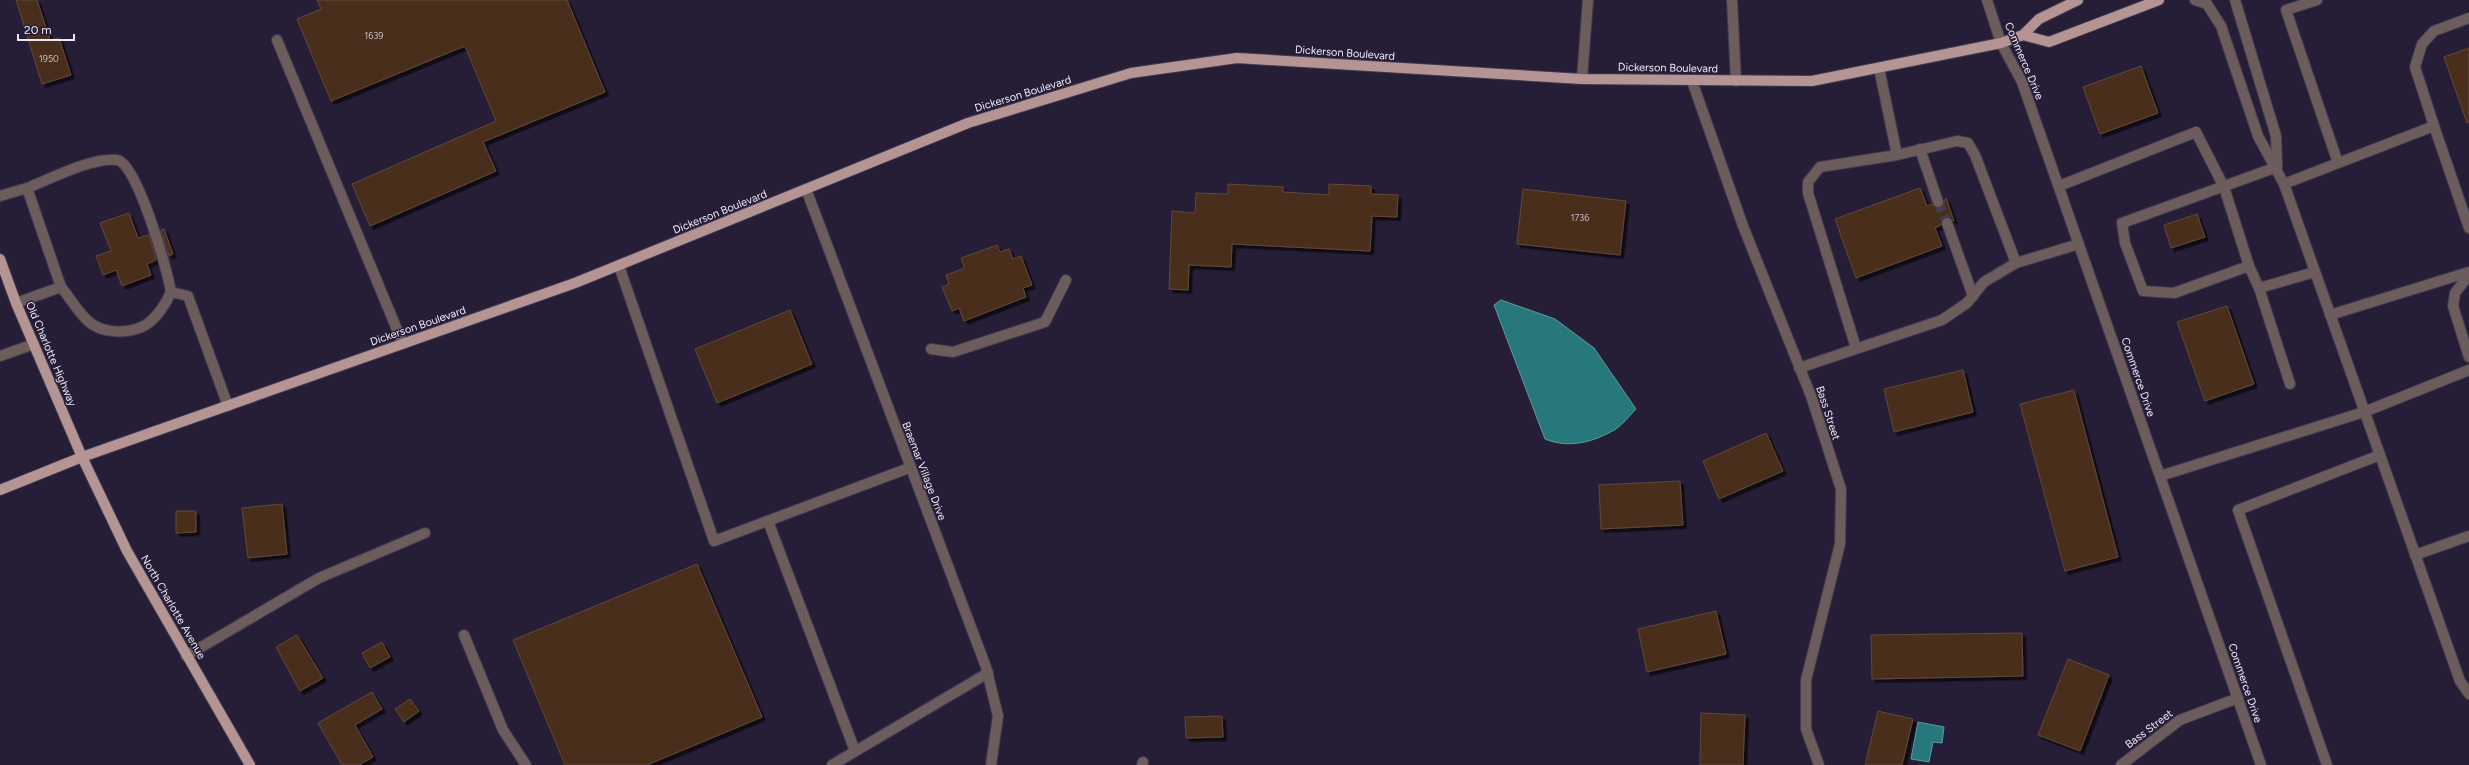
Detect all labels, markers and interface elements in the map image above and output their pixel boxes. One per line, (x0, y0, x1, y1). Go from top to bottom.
scale bar (18, 16, 74, 42)
street label: Commerce Drive (2002, 20, 2046, 102)
text: 20 m (24, 23, 52, 37)
house number: 1639 (365, 30, 383, 41)
street label: Dickerson Boulevard (1295, 43, 1395, 63)
house number: 1950 (39, 53, 59, 64)
street label: Dickerson Boulevard (1618, 61, 1718, 75)
street label: Dickerson Boulevard (973, 73, 1073, 115)
street label: Dickerson Boulevard (671, 187, 769, 237)
house number: 1736 (1571, 212, 1589, 223)
street label: Old Charlotte Highway (23, 300, 79, 408)
street label: Dickerson Boulevard (368, 304, 468, 348)
street label: Commerce Drive (2118, 336, 2158, 418)
street label: Bass Street (1813, 384, 1843, 442)
street label: Braemar Village Drive (899, 420, 949, 522)
street label: North Charlotte Avenue (138, 553, 208, 661)
street label: Commerce Drive (2225, 642, 2265, 724)
street label: Bass Street (2123, 707, 2175, 751)

